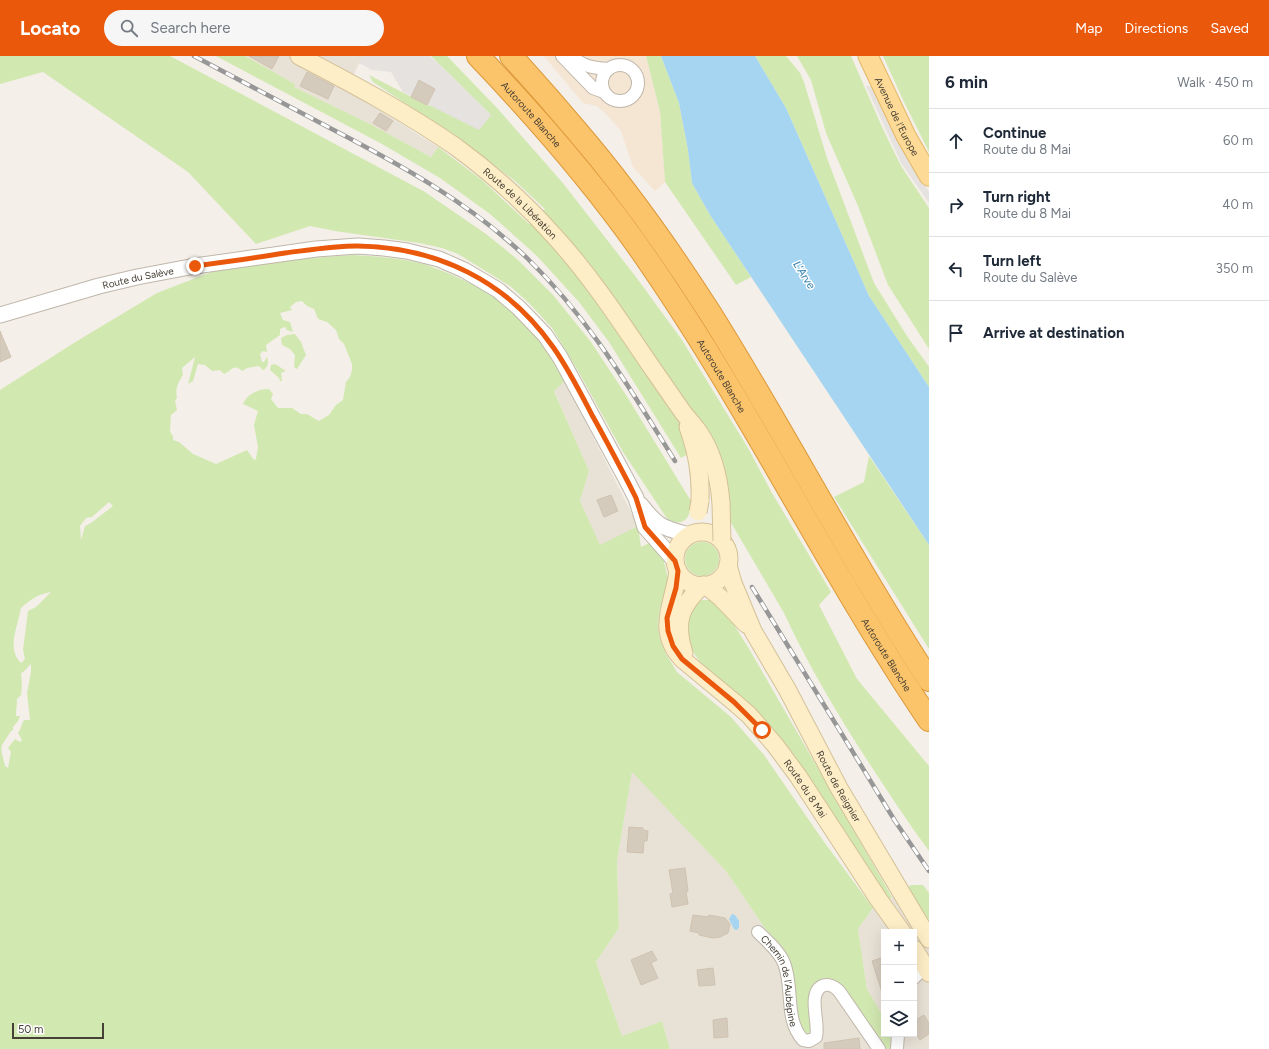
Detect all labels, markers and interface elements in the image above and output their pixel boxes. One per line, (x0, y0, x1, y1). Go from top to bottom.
search box (104, 10, 384, 46)
text: Locato (20, 17, 80, 40)
icon: search (118, 17, 140, 39)
text: Search here (150, 19, 230, 37)
text: Map (1075, 20, 1103, 37)
text: Directions (1125, 20, 1188, 37)
text: Saved (1210, 20, 1249, 37)
text: 6 min (945, 72, 988, 92)
street label: Avenue de l'Europe (872, 75, 923, 158)
text: Walk · 450 m (1177, 75, 1253, 90)
street label: Autoroute Blanche (499, 78, 565, 150)
text: Continue (983, 124, 1046, 142)
icon: ahead (945, 130, 967, 152)
text: 60 m (1223, 133, 1253, 148)
text: Route du 8 Mai (983, 142, 1071, 157)
street label: Route de la Libération (481, 164, 560, 242)
text: Turn right (983, 188, 1051, 206)
icon: right (945, 194, 967, 216)
text: 40 m (1222, 197, 1253, 212)
text: Route du 8 Mai (983, 206, 1071, 221)
text: Turn left (983, 252, 1041, 270)
route end (186, 257, 204, 275)
icon: left (945, 258, 967, 280)
water label: L'Arve (790, 259, 818, 291)
text: 350 m (1216, 261, 1253, 276)
street label: Route du Salève (101, 264, 175, 292)
text: Route du Salève (983, 270, 1077, 285)
icon: arrive (945, 322, 967, 344)
text: Arrive at destination (983, 324, 1124, 342)
street label: Autoroute Blanche (694, 336, 749, 415)
street label: Autoroute Blanche (859, 616, 915, 694)
route start (753, 721, 771, 739)
street label: Route de Reignier (814, 748, 864, 825)
street label: Route du 8 Mai (781, 757, 830, 820)
map controls (881, 929, 917, 1037)
button: + (881, 929, 917, 965)
street label: Chemin de l'Aubépine (758, 932, 801, 1029)
button: − (881, 965, 917, 1001)
button: layers (881, 1001, 917, 1037)
scale bar (12, 1021, 104, 1040)
text: 50 m (18, 1023, 43, 1036)

